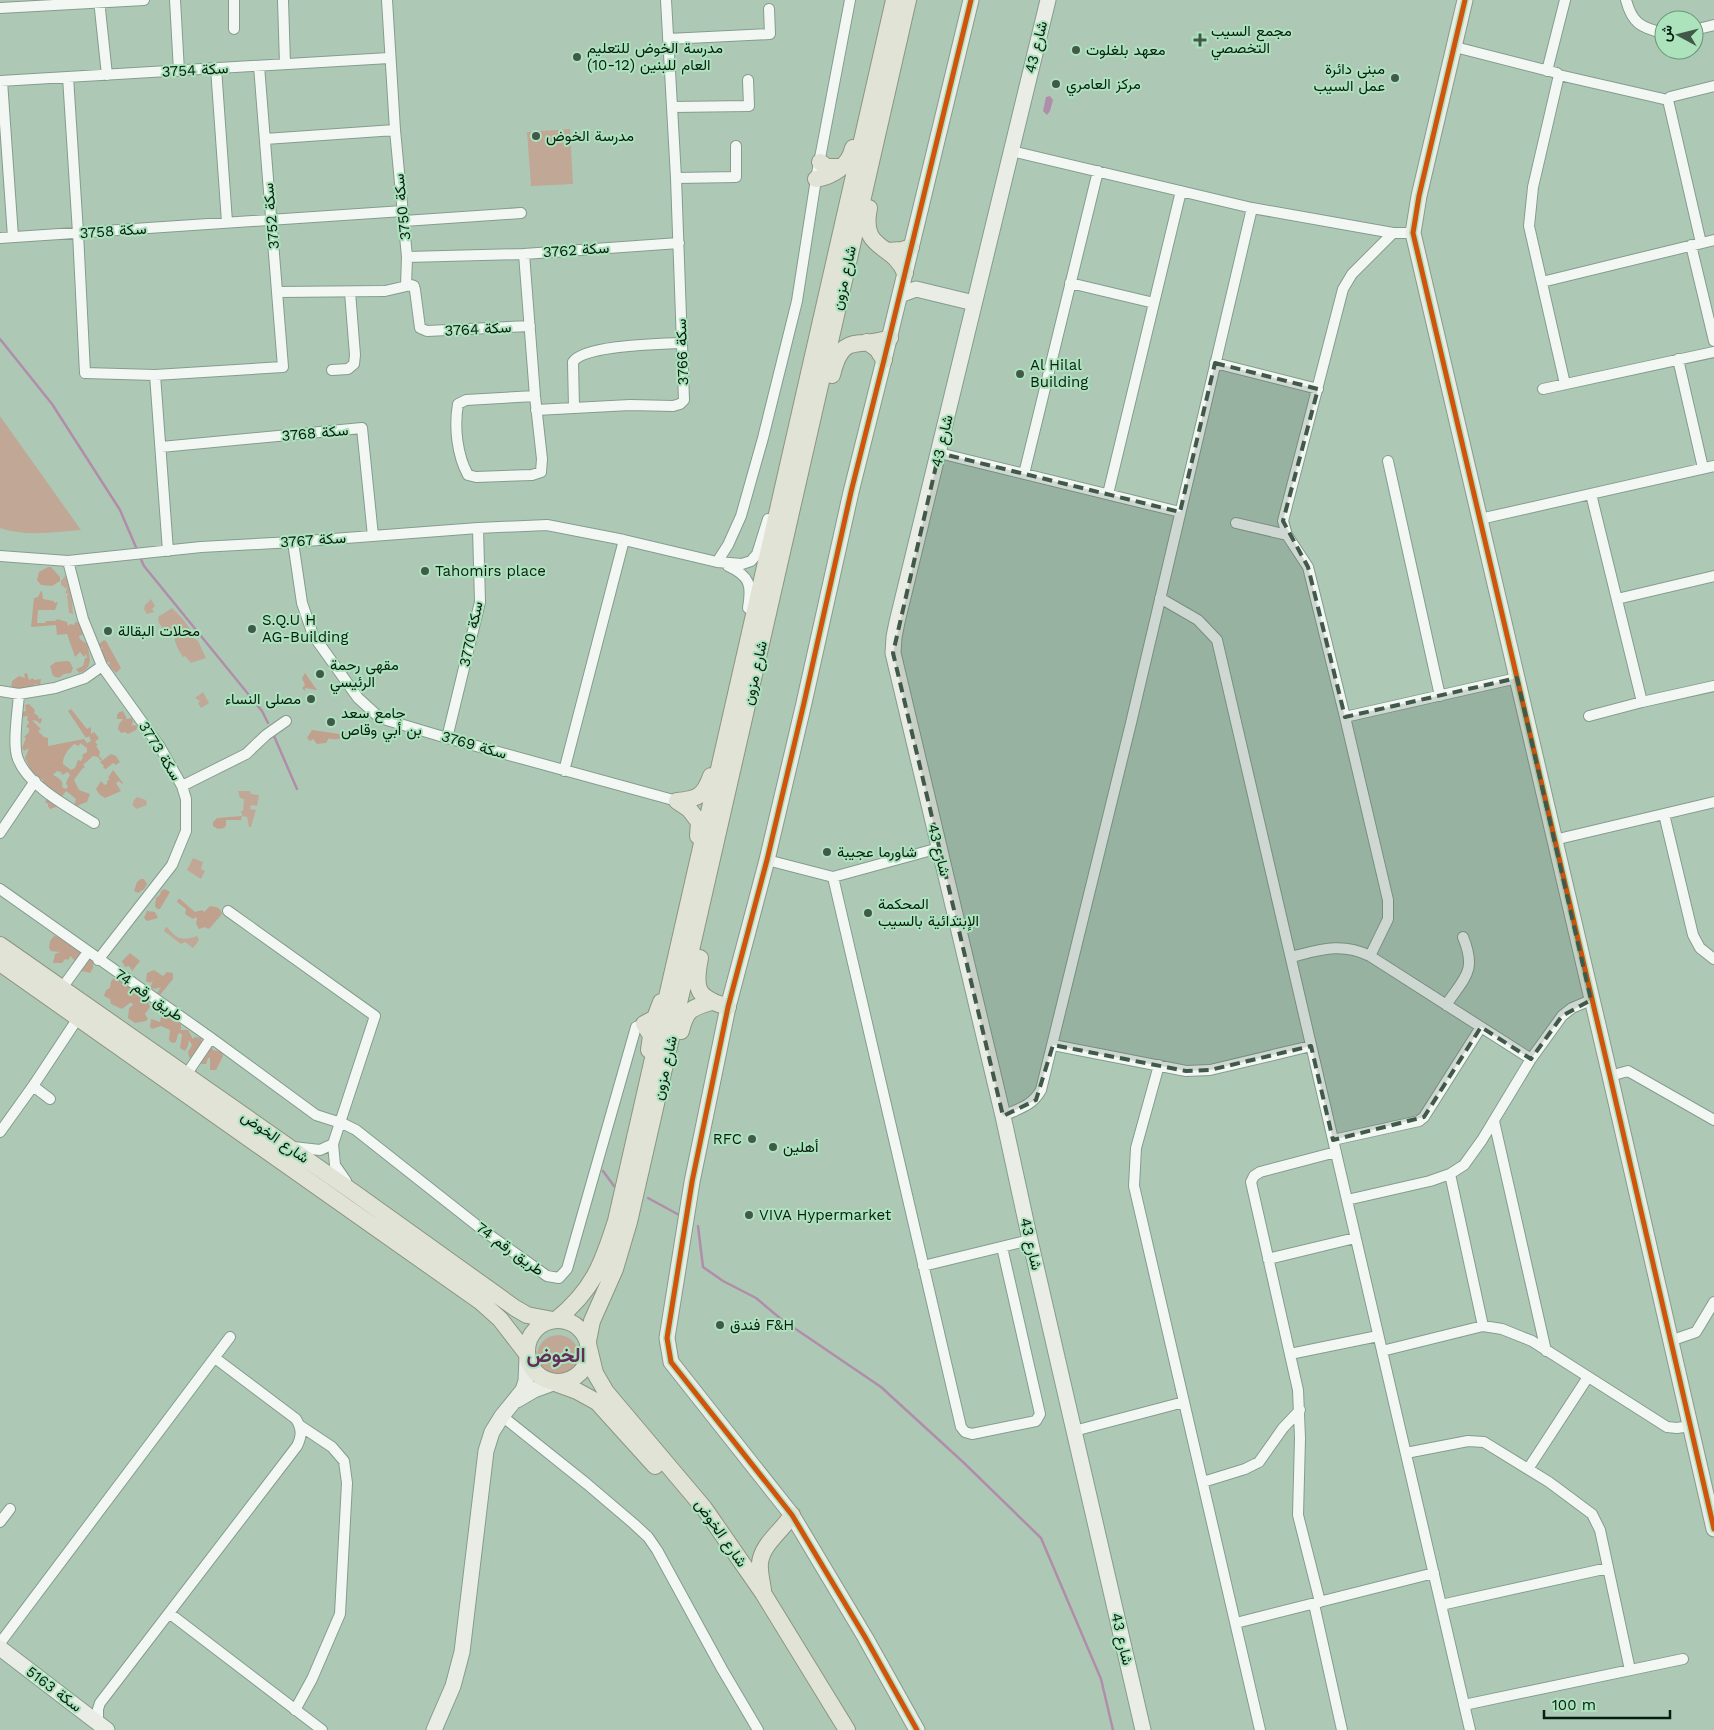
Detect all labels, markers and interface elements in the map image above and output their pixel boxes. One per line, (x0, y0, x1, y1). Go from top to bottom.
north arrow (1654, 10, 1704, 60)
street label: شارع 43 (1021, 19, 1053, 75)
place label: مجمع السيب التخصصي (1211, 22, 1292, 61)
text: ش (1657, 24, 1676, 43)
marker: مجمع السيب التخصصي (1193, 33, 1207, 47)
place label: مدرسة الخوض للتعليم العام للبنين (12-10) (587, 39, 723, 75)
place label: معهد بلغلوت (1086, 41, 1165, 59)
marker: معهد بلغلوت (1070, 44, 1082, 56)
marker: مدرسة الخوض للتعليم العام للبنين (12-10) (571, 51, 583, 63)
street label: سكة 3754 (161, 59, 229, 81)
place label: مبنى دائرة عمل السيب (1314, 60, 1385, 95)
marker: مبنى دائرة عمل السيب (1389, 72, 1401, 84)
place label: مركز العامري (1066, 75, 1141, 97)
marker: مركز العامري (1050, 78, 1062, 90)
place label: مدرسة الخوض (546, 127, 634, 146)
marker: مدرسة الخوض (530, 130, 542, 142)
street label: سكة 3750 (390, 173, 414, 241)
street label: سكة 3752 (259, 182, 283, 250)
street label: سكة 3758 (79, 220, 147, 242)
street label: سكة 3762 (542, 239, 610, 261)
street label: شارع مزون (828, 244, 862, 312)
street label: سكة 3764 (444, 318, 512, 340)
street label: سكة 3766 (672, 318, 692, 386)
place label: Al Hilal Building (1030, 356, 1088, 391)
marker: Al Hilal Building (1014, 368, 1026, 380)
street label: شارع 43 (927, 413, 959, 469)
street label: سكة 3768 (281, 421, 349, 445)
street label: سكة 3767 (279, 529, 347, 551)
place label: Tahomirs place (435, 562, 546, 580)
marker: Tahomirs place (419, 565, 431, 577)
street label: سكة 3770 (455, 599, 487, 668)
place label: S.Q.U H AG-Building (262, 611, 348, 646)
place label: محلات البقالة (118, 622, 200, 640)
marker: S.Q.U H AG-Building (246, 623, 258, 635)
marker: محلات البقالة (102, 625, 114, 637)
street label: شارع مزون (739, 639, 773, 707)
place label: مقهي رحمة الرئيسي (330, 656, 399, 695)
marker: مقهي رحمة الرئيسي (314, 668, 326, 680)
place label: مصلى النساء (225, 690, 301, 709)
marker: مصلى النساء (305, 693, 317, 705)
place label: جامع سعد بن أبي وقاص (341, 704, 422, 743)
marker: جامع سعد بن أبي وقاص (325, 716, 337, 728)
street label: سكة 3773 (135, 718, 185, 784)
street label: سكة 3769 (439, 727, 509, 763)
street label: شارع 43 (922, 822, 954, 879)
place label: شاورما عجيبة (837, 843, 917, 861)
marker: شاورما عجيبة (821, 846, 833, 858)
place label: المحكمة الإبتدائية بالسيب (878, 895, 979, 931)
marker: المحكمة الإبتدائية بالسيب (862, 907, 874, 919)
street label: طريق رقم 74 (111, 965, 187, 1026)
street label: شارع مزون (649, 1034, 683, 1102)
street label: شارع الخوض (236, 1107, 313, 1169)
place label: RFC (713, 1130, 742, 1148)
marker: RFC (746, 1133, 758, 1145)
place label: أهلين (783, 1138, 819, 1157)
marker: أهلين (767, 1141, 779, 1153)
place label: VIVA Hypermarket (759, 1206, 892, 1224)
marker: VIVA Hypermarket (743, 1209, 755, 1221)
street label: شارع 43 (1014, 1216, 1046, 1273)
street label: طريق رقم 74 (472, 1218, 547, 1280)
place label: فندق F&H (730, 1316, 794, 1334)
marker: فندق F&H (714, 1319, 726, 1331)
district label: الخوض (526, 1343, 586, 1368)
street label: شارع الخوض (689, 1496, 751, 1572)
street label: شارع 43 (1105, 1611, 1137, 1668)
street label: سكة 5163 (23, 1662, 85, 1716)
scale bar (1544, 1688, 1670, 1720)
text: 100 m (1552, 1696, 1596, 1714)

